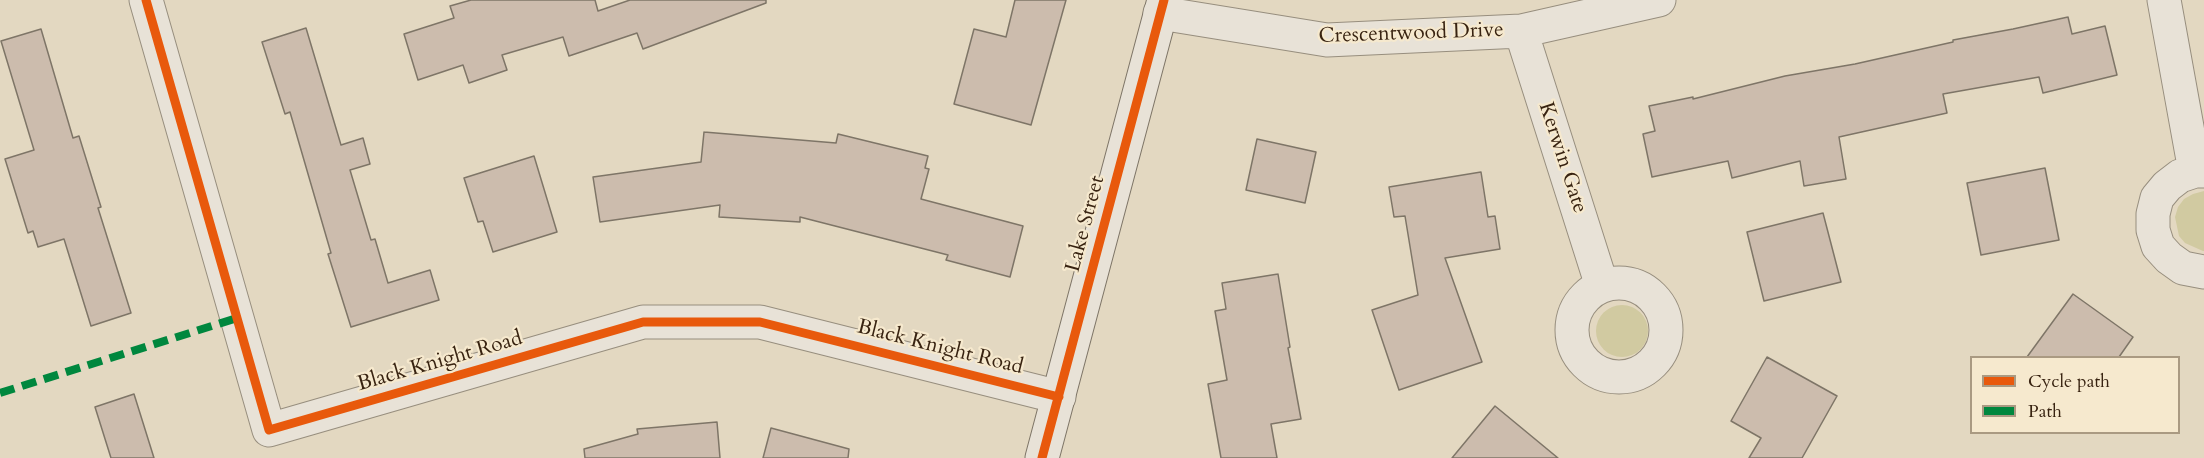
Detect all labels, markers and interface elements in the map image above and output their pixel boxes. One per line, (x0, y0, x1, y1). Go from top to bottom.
street label: Crescentwood Drive (1318, 18, 1504, 50)
street label: Kerwin Gate (1532, 99, 1592, 217)
street label: Lake Street (1061, 173, 1111, 275)
street label: Black Knight Road (854, 315, 1026, 381)
street label: Black Knight Road (355, 326, 525, 398)
legend (1970, 356, 2180, 434)
text: Cycle path (2028, 369, 2110, 394)
text: Path (2028, 399, 2062, 424)

